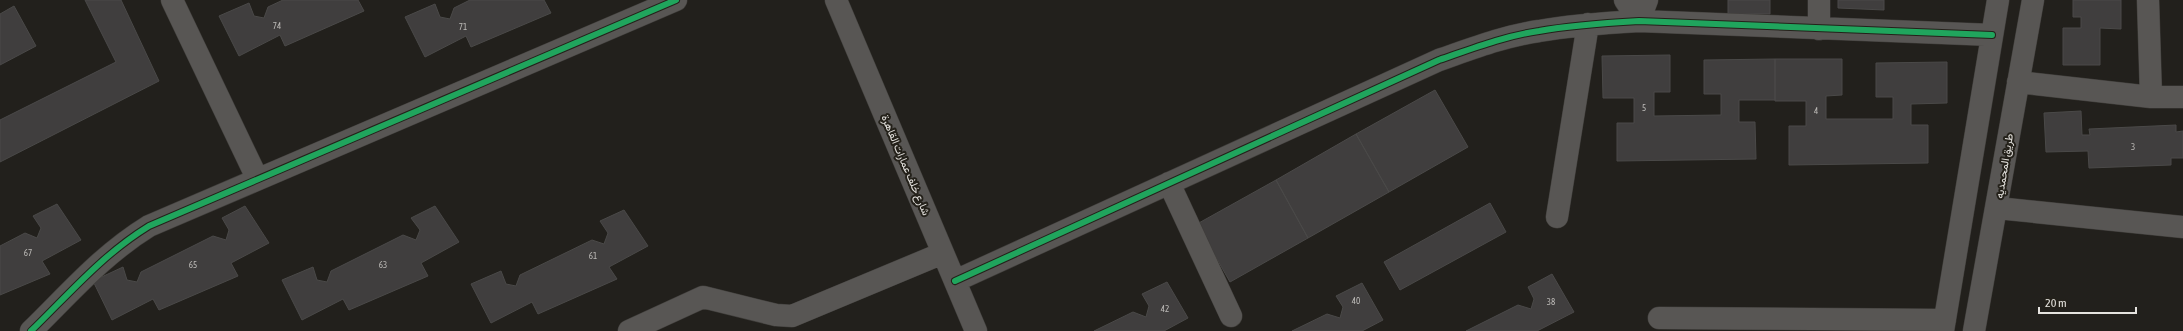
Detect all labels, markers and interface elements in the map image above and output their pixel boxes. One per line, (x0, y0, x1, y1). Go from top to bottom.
house number: 74 (273, 21, 281, 31)
house number: 71 (459, 22, 467, 32)
house number: 5 (1642, 103, 1646, 113)
house number: 4 (1814, 106, 1818, 116)
street label: شارع خلف عمارات القاهرة (878, 113, 933, 218)
street label: طريق المحمديه (1993, 133, 2016, 200)
house number: 3 (2131, 142, 2135, 152)
house number: 67 (24, 248, 32, 258)
house number: 61 (589, 251, 597, 261)
house number: 65 (189, 260, 197, 270)
house number: 63 (379, 260, 387, 270)
scale bar (2039, 289, 2136, 315)
house number: 40 (1352, 296, 1360, 306)
text: 20 m (2045, 296, 2067, 310)
house number: 38 (1547, 297, 1555, 307)
house number: 42 (1161, 304, 1169, 314)

